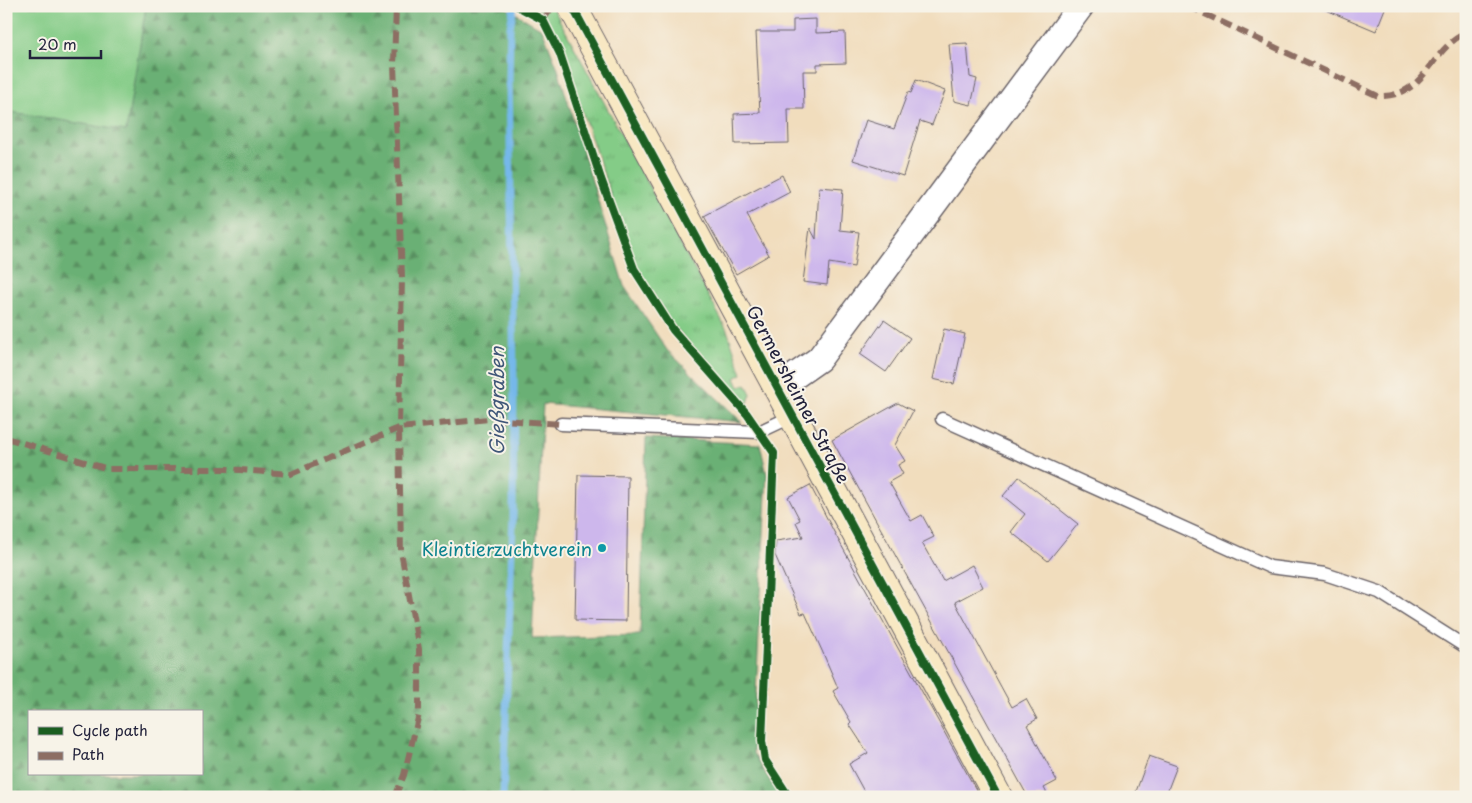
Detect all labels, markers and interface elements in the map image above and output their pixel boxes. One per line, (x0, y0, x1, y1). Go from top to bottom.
scale bar (30, 28, 101, 60)
text: 20 m (38, 32, 77, 55)
street label: Germersheimer Straße (740, 300, 858, 488)
water label: Gießgraben (482, 345, 510, 455)
place label: Kleintierzuchtverein (422, 535, 592, 562)
marker: Kleintierzuchtverein (596, 542, 608, 554)
legend (28, 710, 202, 776)
text: Cycle path (72, 718, 148, 741)
text: Path (72, 742, 104, 765)

